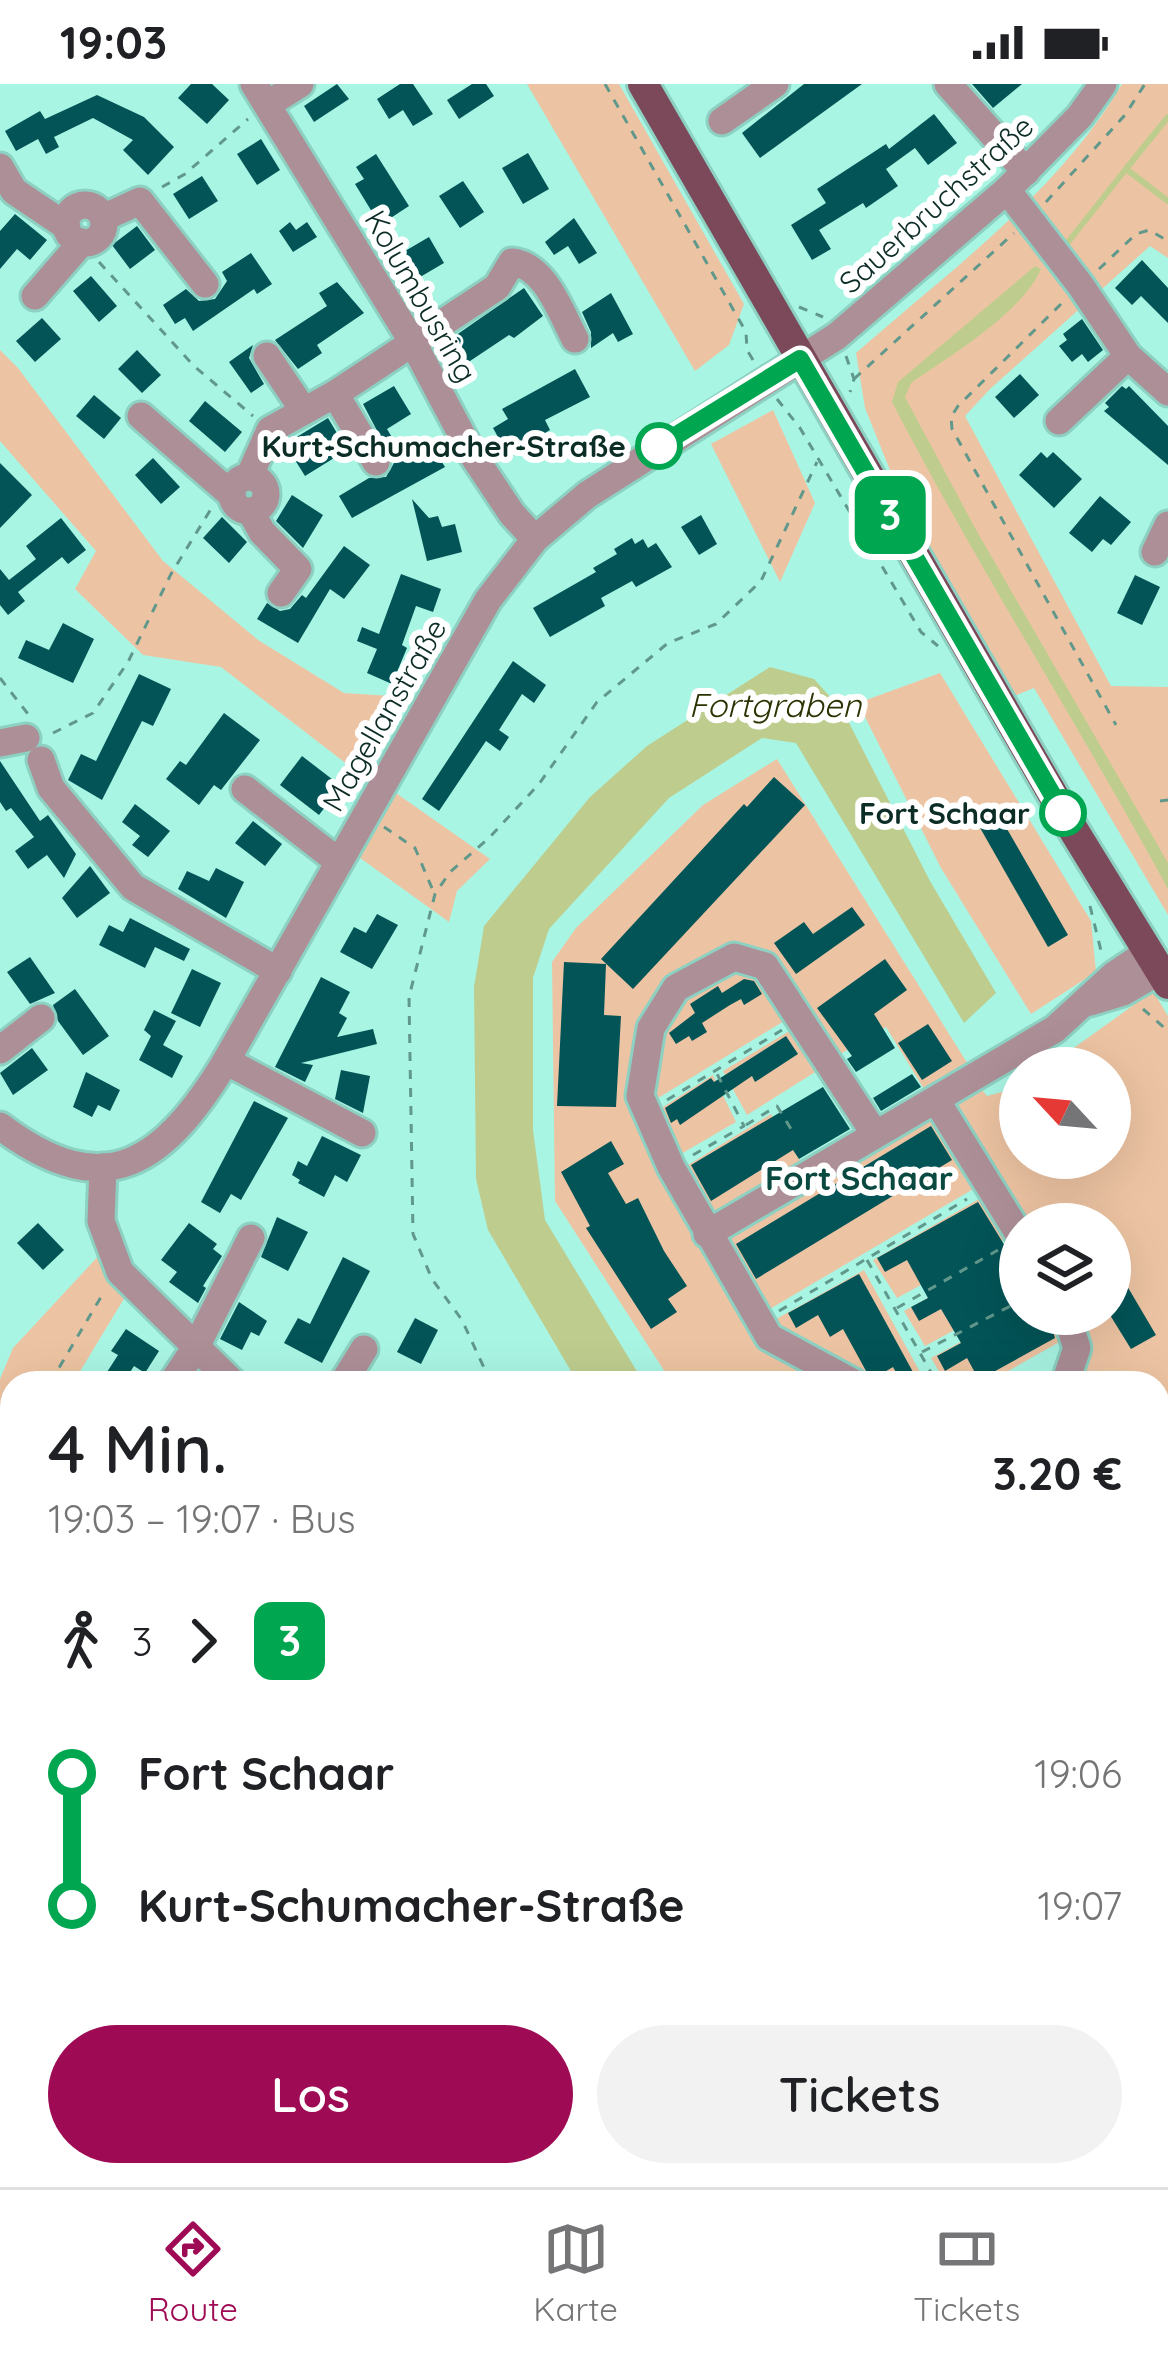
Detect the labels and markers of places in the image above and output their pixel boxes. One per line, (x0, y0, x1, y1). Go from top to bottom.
marker: Kurt-Schumacher-Straße (637, 424, 681, 468)
place label: Kurt-Schumacher-Straße (262, 427, 626, 465)
marker: Fort Schaar (1041, 791, 1085, 835)
place label: Fort Schaar (859, 794, 1030, 832)

